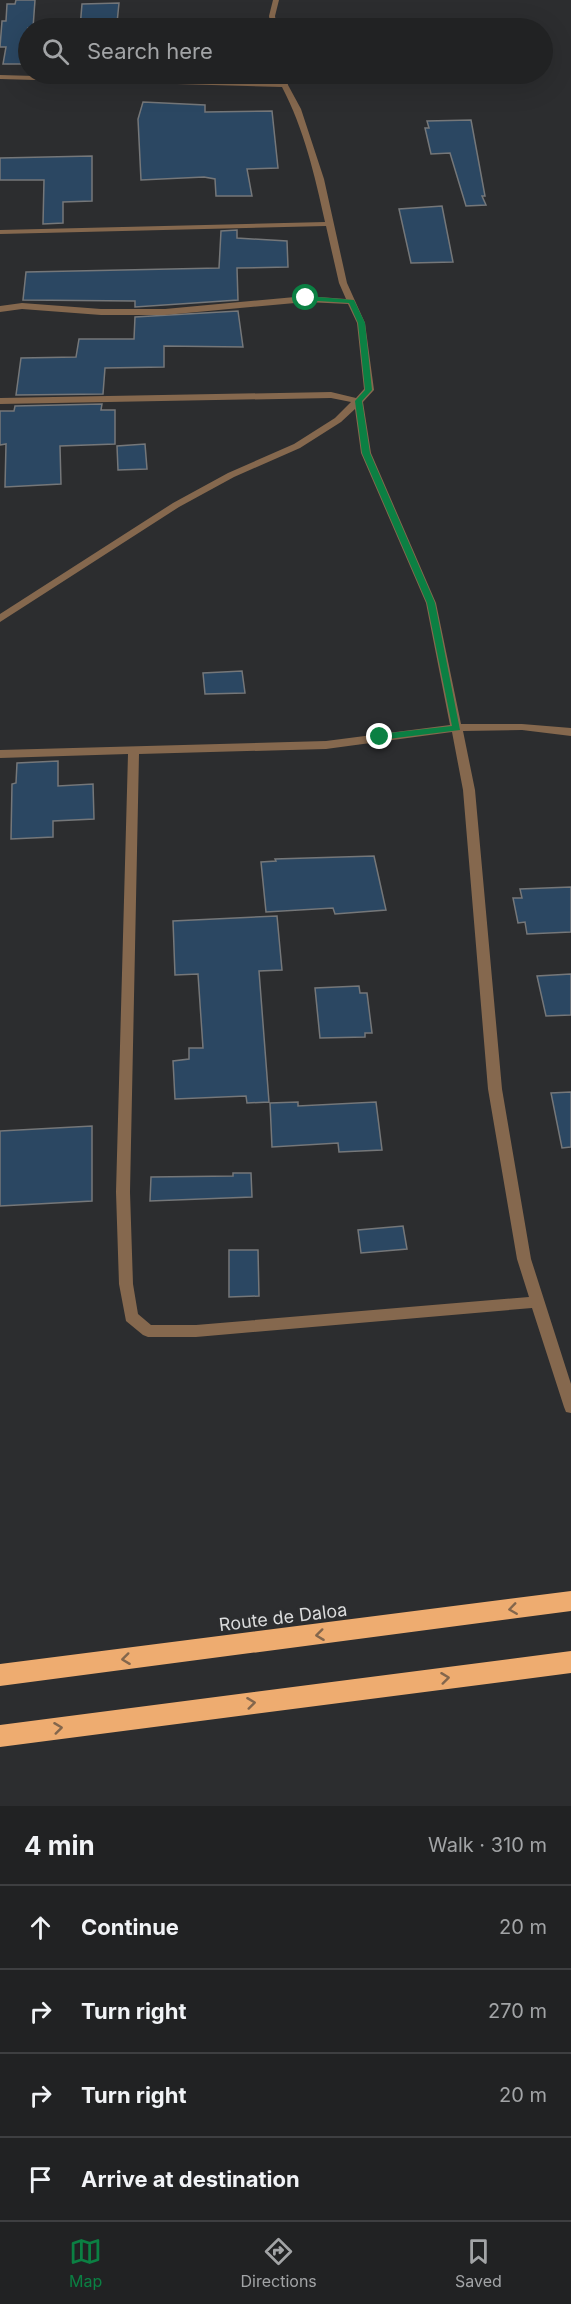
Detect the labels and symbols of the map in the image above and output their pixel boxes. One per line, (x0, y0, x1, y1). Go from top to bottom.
route start (292, 284, 318, 310)
route end (366, 723, 392, 749)
street label: Route de Daloa (218, 1599, 348, 1635)
one-way arrow (508, 1602, 518, 1615)
one-way arrow (315, 1628, 324, 1640)
one-way arrow (122, 1653, 131, 1665)
one-way arrow (440, 1673, 449, 1685)
one-way arrow (247, 1698, 256, 1710)
one-way arrow (53, 1722, 63, 1735)

